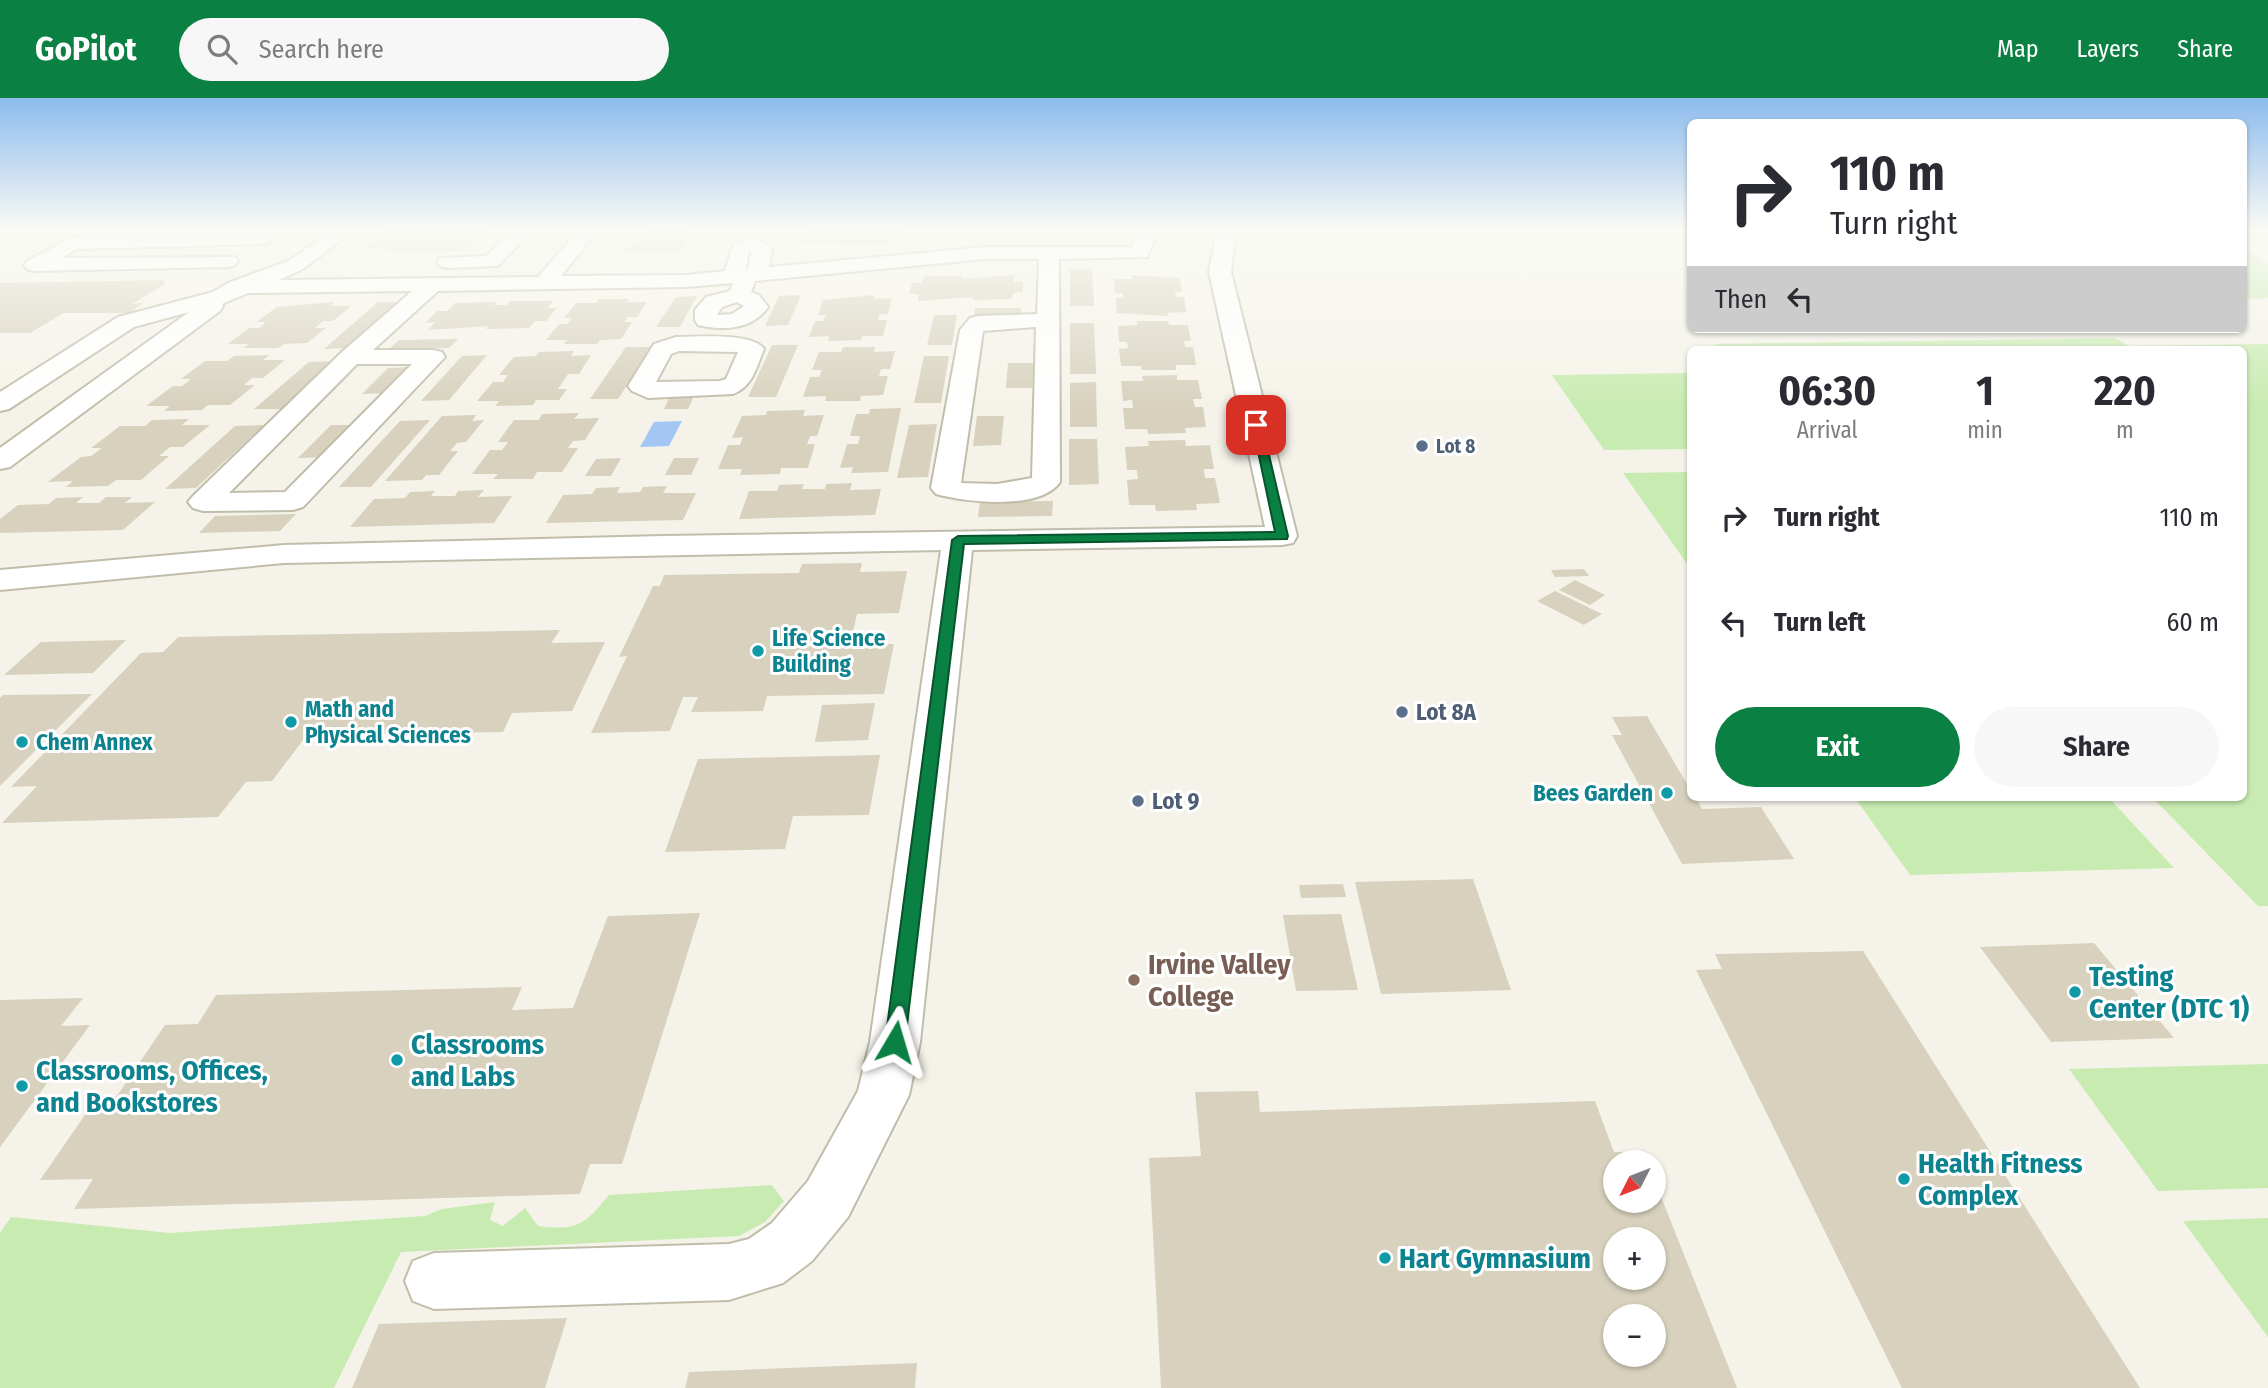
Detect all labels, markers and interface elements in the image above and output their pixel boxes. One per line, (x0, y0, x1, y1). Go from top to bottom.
search box (179, 18, 669, 81)
text: GoPilot (35, 29, 137, 69)
icon: search (203, 30, 241, 68)
text: Search here (259, 34, 384, 65)
text: Map (1997, 35, 2039, 63)
text: Layers (2077, 35, 2139, 63)
text: Share (2177, 35, 2233, 63)
text: 110 m (1830, 144, 1945, 203)
icon: right (1715, 147, 1806, 238)
text: Turn right (1830, 204, 1957, 242)
icon: left (1781, 280, 1819, 318)
text: Then (1715, 284, 1767, 315)
text: 06:30 (1778, 366, 1876, 416)
text: 1 (1976, 366, 1994, 416)
text: 220 (2094, 366, 2156, 416)
pin (1226, 395, 1286, 455)
icon: arrive (1237, 406, 1275, 444)
text: Arrival (1797, 416, 1858, 444)
text: min (1967, 416, 2003, 444)
text: m (2116, 416, 2134, 444)
place label: Lot 8 (1436, 435, 1475, 458)
marker: Lot 8 (1414, 438, 1430, 454)
icon: right (1715, 499, 1753, 537)
text: Turn right (1774, 502, 1880, 533)
text: 110 m (2159, 502, 2219, 533)
icon: left (1715, 604, 1753, 642)
text: Turn left (1774, 607, 1866, 638)
text: 60 m (2166, 607, 2219, 638)
place label: Life Science Building (772, 624, 886, 678)
marker: Life Science Building (750, 643, 766, 659)
place label: Math and Physical Sciences (305, 695, 471, 749)
place label: Lot 8A (1416, 698, 1477, 726)
marker: Lot 8A (1394, 704, 1410, 720)
button: Exit (1715, 707, 1960, 787)
button: Share (1974, 707, 2219, 787)
marker: Math and Physical Sciences (283, 714, 299, 730)
place label: Chem Annex (36, 728, 154, 756)
marker: Chem Annex (14, 734, 30, 750)
place label: Bees Garden (1533, 779, 1653, 807)
marker: Bees Garden (1659, 785, 1675, 801)
place label: Lot 9 (1152, 787, 1199, 815)
marker: Lot 9 (1130, 793, 1146, 809)
place label: Irvine Valley College (1148, 948, 1291, 1013)
place label: Testing Center (DTC 1) (2089, 960, 2250, 1025)
marker: Irvine Valley College (1126, 972, 1142, 988)
marker: Testing Center (DTC 1) (2067, 984, 2083, 1000)
position arrow (858, 1005, 932, 1079)
place label: Classrooms and Labs (411, 1028, 544, 1093)
marker: Classrooms and Labs (389, 1052, 405, 1068)
place label: Classrooms, Offices, and Bookstores (36, 1054, 268, 1119)
marker: Classrooms, Offices, and Bookstores (14, 1078, 30, 1094)
place label: Health Fitness Complex (1918, 1147, 2082, 1212)
north arrow (1603, 1150, 1666, 1213)
map controls (1603, 1150, 1666, 1367)
marker: Health Fitness Complex (1896, 1171, 1912, 1187)
button: + (1603, 1227, 1666, 1290)
place label: Hart Gymnasium (1399, 1242, 1591, 1275)
marker: Hart Gymnasium (1377, 1250, 1393, 1266)
button: − (1603, 1304, 1666, 1367)

